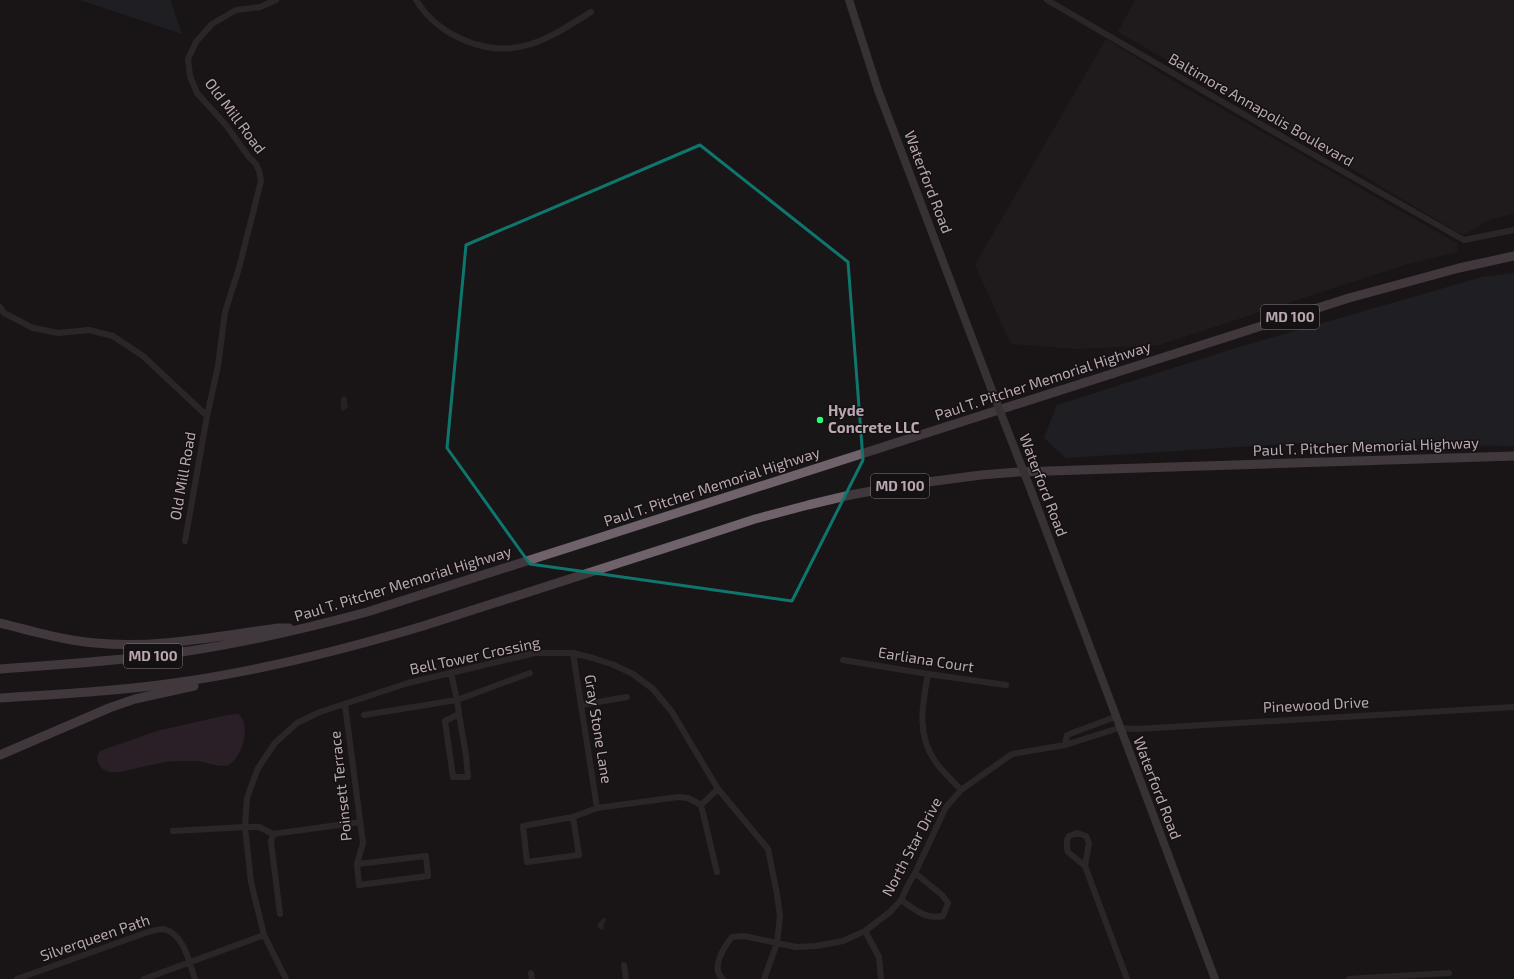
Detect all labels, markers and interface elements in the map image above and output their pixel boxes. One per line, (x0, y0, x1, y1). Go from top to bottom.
street label: Baltimore Annapolis Boulevard (1166, 49, 1357, 170)
street label: Old Mill Road (202, 74, 270, 157)
street label: Waterford Road (901, 128, 957, 236)
road number: MD 100 (1261, 305, 1319, 329)
street label: Paul T. Pitcher Memorial Highway (932, 337, 1153, 424)
place label: Hyde Concrete LLC (828, 401, 920, 436)
marker: Hyde Concrete LLC (815, 415, 825, 425)
street label: Old Mill Road (165, 430, 199, 522)
street label: Waterford Road (1016, 431, 1072, 539)
street label: Paul T. Pitcher Memorial Highway (1253, 433, 1479, 459)
street label: Paul T. Pitcher Memorial Highway (601, 443, 822, 530)
road number: MD 100 (871, 474, 929, 498)
street label: Paul T. Pitcher Memorial Highway (292, 541, 514, 625)
street label: Bell Tower Crossing (408, 632, 542, 678)
street label: Earliana Court (877, 643, 976, 676)
road number: MD 100 (124, 644, 182, 668)
street label: Gray Stone Lane (581, 673, 616, 785)
street label: Pinewood Drive (1262, 692, 1369, 716)
street label: Poinsett Terrace (325, 730, 355, 842)
street label: Waterford Road (1130, 734, 1186, 842)
street label: North Star Drive (877, 794, 945, 899)
street label: Silverqueen Path (37, 910, 152, 964)

